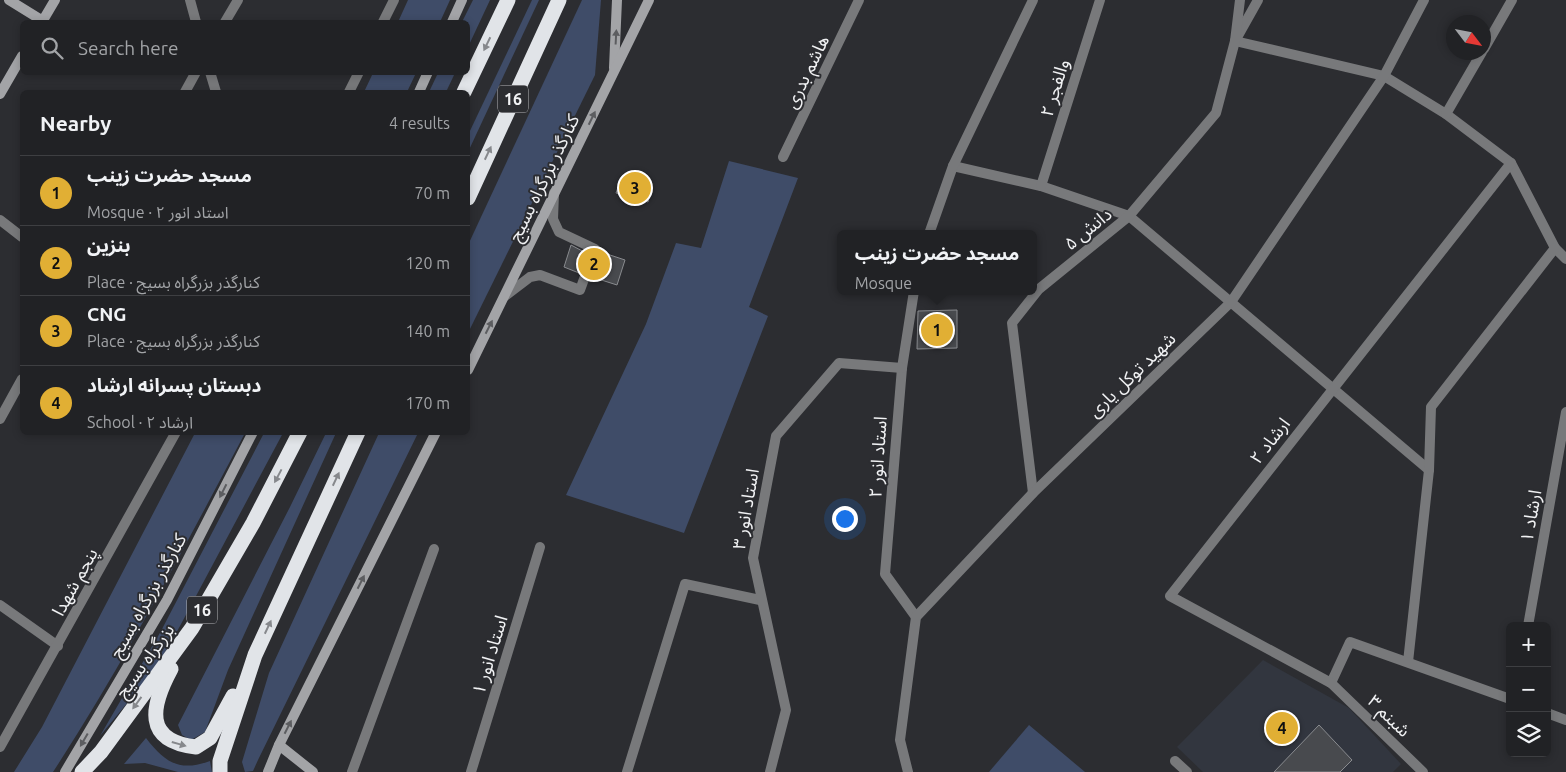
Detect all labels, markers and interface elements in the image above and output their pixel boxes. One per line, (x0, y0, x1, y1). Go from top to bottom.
north arrow (1446, 15, 1491, 60)
search box (20, 20, 470, 75)
one-way arrow (612, 29, 620, 45)
street label: هاشم بدری (780, 32, 836, 113)
icon: search (38, 34, 66, 62)
text: Search here (78, 37, 178, 59)
one-way arrow (483, 37, 491, 51)
street label: والفجر ۲ (1036, 57, 1074, 119)
road number: 16 (498, 86, 528, 112)
street label: کنارگذر بزرگراه بسیج (504, 110, 586, 246)
text: Nearby (40, 111, 111, 135)
one-way arrow (588, 111, 596, 125)
text: 4 results (389, 114, 450, 132)
one-way arrow (484, 146, 492, 161)
text: مسجد حضرت زینب (87, 164, 252, 186)
pin: 3 (619, 169, 651, 207)
text: 1 (51, 184, 61, 202)
text: 70 m (414, 184, 450, 202)
text: Mosque · استاد انور ۲ (87, 203, 228, 221)
street label: دانش ۵ (1060, 203, 1116, 255)
popup (837, 230, 1037, 295)
text: بنزین (87, 234, 130, 256)
text: مسجد حضرت زینب (855, 242, 1019, 264)
pin: 2 (578, 245, 610, 283)
text: 2 (51, 254, 61, 272)
text: 120 m (405, 254, 450, 272)
text: Place · کنارگذر بزرگراه بسیج (87, 273, 260, 291)
text: Mosque (855, 274, 912, 292)
text: CNG (87, 303, 126, 325)
pin: 1 (921, 311, 953, 349)
one-way arrow (485, 319, 493, 334)
text: 3 (51, 322, 61, 340)
text: 140 m (405, 322, 450, 340)
street label: شهید توکل یاری (1084, 328, 1180, 422)
text: Place · کنارگذر بزرگراه بسیج (87, 332, 260, 350)
text: دبستان پسرانه ارشاد (87, 374, 261, 396)
text: 4 (51, 394, 61, 412)
text: 170 m (405, 394, 450, 412)
text: School · ارشاد ۲ (87, 413, 193, 431)
street label: ارشاد ۲ (1245, 413, 1295, 469)
street label: استاد انور ۲ (864, 415, 892, 499)
street label: استاد انور ۳ (728, 467, 764, 551)
one-way arrow (274, 469, 282, 483)
one-way arrow (333, 472, 341, 486)
one-way arrow (219, 484, 227, 499)
street label: ارشاد ۱ (1516, 488, 1546, 544)
your location (832, 506, 858, 532)
street label: کنارگذر بزرگراه بسیج (105, 530, 191, 662)
street label: پنجم شهدا (47, 544, 104, 621)
one-way arrow (357, 575, 365, 589)
road number: 16 (187, 596, 217, 624)
street label: استاد انور ۱ (468, 613, 512, 697)
street label: بزرگراه بسیج (111, 620, 179, 702)
one-way arrow (264, 620, 272, 634)
map controls (1506, 622, 1551, 757)
button: + (1506, 622, 1551, 667)
button: − (1506, 667, 1551, 712)
street label: شبنم ۳ (1362, 690, 1415, 743)
one-way arrow (132, 696, 143, 709)
pin: 4 (1266, 709, 1298, 747)
button: layers (1506, 712, 1551, 757)
one-way arrow (284, 720, 292, 735)
one-way arrow (79, 733, 88, 746)
one-way arrow (172, 740, 187, 748)

